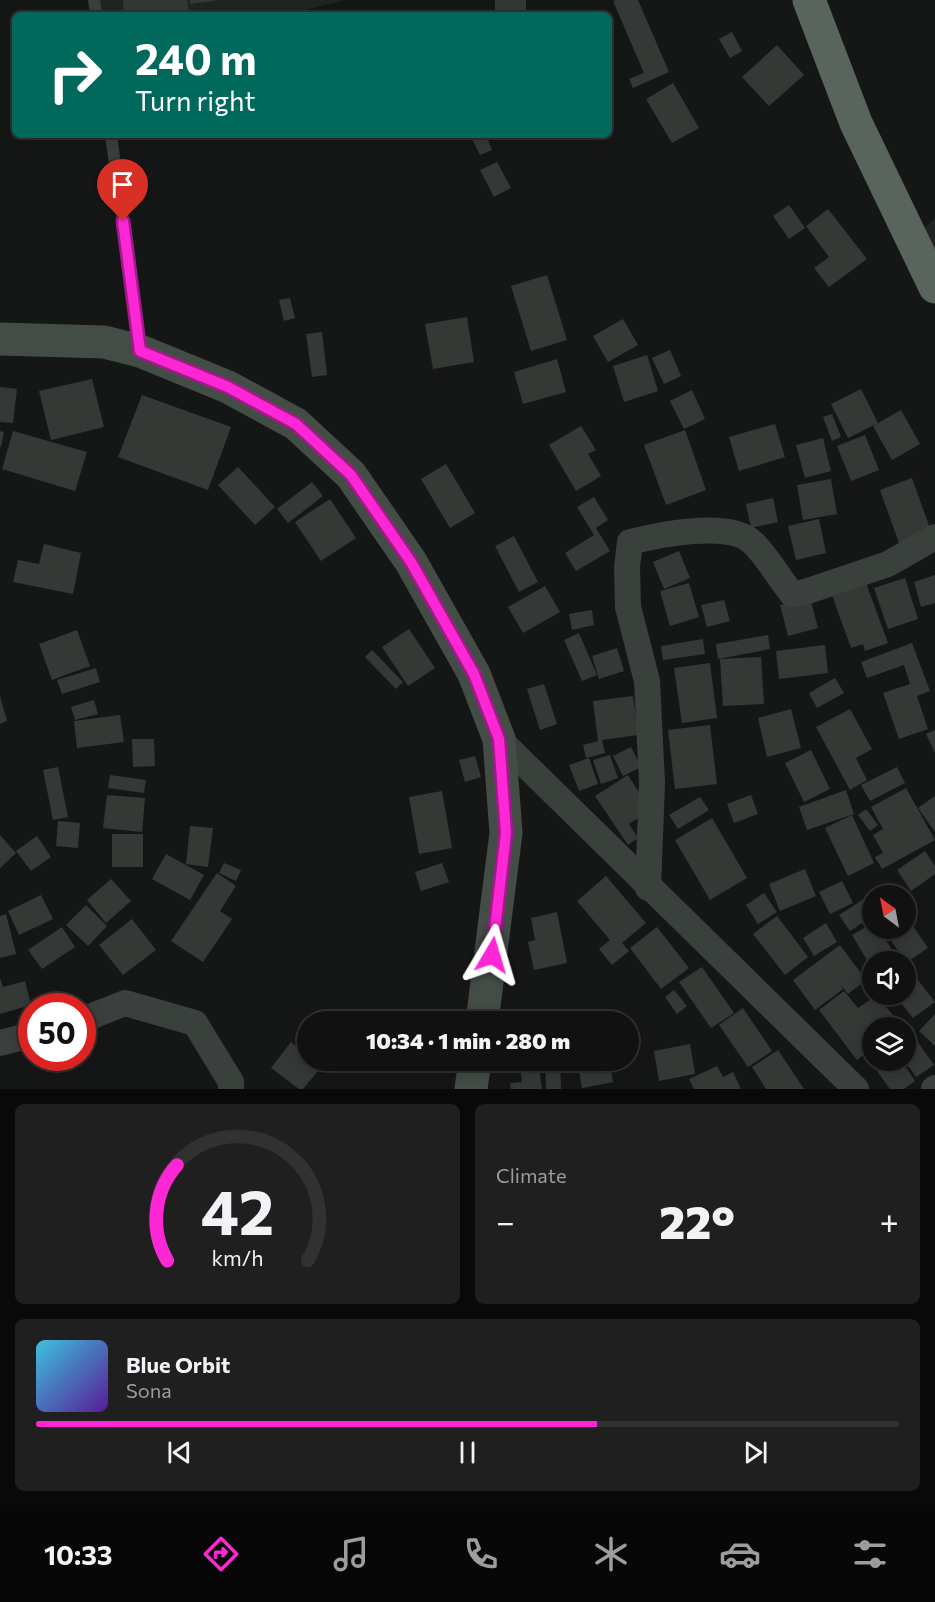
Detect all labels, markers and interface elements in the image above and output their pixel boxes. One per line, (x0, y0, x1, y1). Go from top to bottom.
text: 240 m (135, 32, 257, 84)
icon: right (36, 36, 114, 114)
text: Turn right (135, 84, 255, 117)
pin (97, 159, 148, 221)
icon: arrive (106, 168, 139, 201)
north arrow (862, 885, 916, 939)
map controls (862, 885, 916, 1071)
position arrow (460, 923, 524, 987)
button: sound (862, 951, 916, 1005)
speed limit sign: 50 (18, 993, 96, 1071)
button: layers (862, 1017, 916, 1071)
text: 10:34 · 1 min · 280 m (366, 1027, 570, 1054)
text: Climate (496, 1163, 566, 1187)
text: 42 (201, 1172, 274, 1248)
text: 22° (659, 1193, 735, 1248)
text: − (496, 1200, 515, 1241)
text: + (880, 1200, 899, 1241)
text: km/h (211, 1244, 264, 1270)
text: Blue Orbit (126, 1351, 230, 1378)
text: Sona (126, 1378, 172, 1402)
icon: previous (163, 1436, 196, 1469)
icon: pause (451, 1436, 484, 1469)
icon: next (739, 1436, 772, 1469)
icon: directions (200, 1533, 242, 1575)
icon: music (330, 1533, 372, 1575)
icon: phone (460, 1533, 502, 1575)
icon: climate (590, 1533, 632, 1575)
icon: car (719, 1533, 761, 1575)
icon: filters (849, 1533, 891, 1575)
text: 10:33 (44, 1538, 112, 1571)

